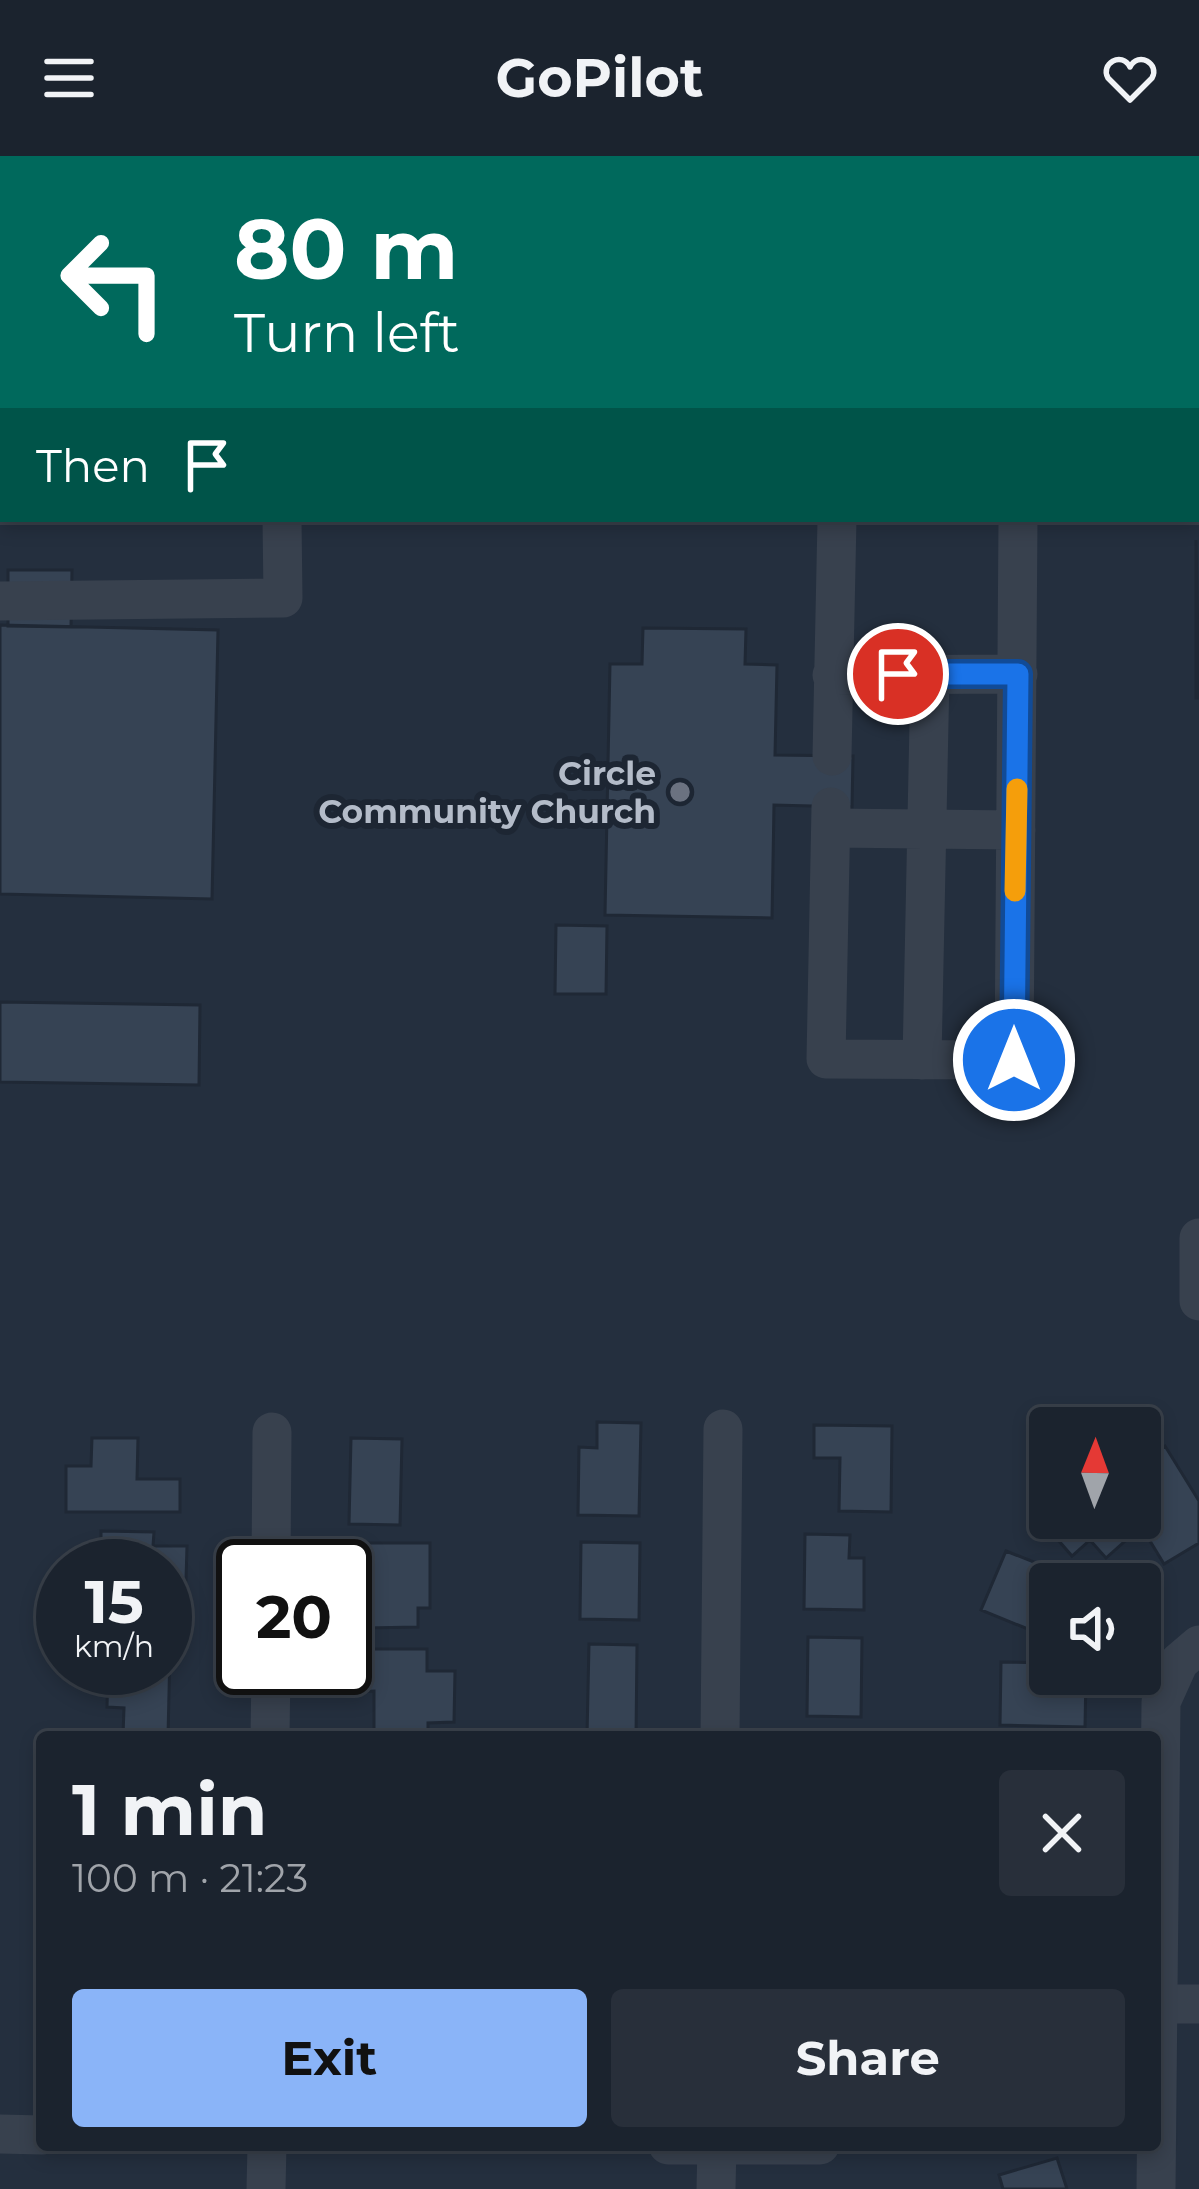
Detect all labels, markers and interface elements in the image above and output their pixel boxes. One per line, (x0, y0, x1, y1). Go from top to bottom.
icon: menu (36, 45, 102, 111)
text: GoPilot (496, 45, 703, 111)
icon: heart (1097, 45, 1163, 111)
text: 80 m (234, 198, 458, 300)
icon: left (36, 204, 192, 360)
text: Turn left (234, 300, 460, 366)
icon: arrive (174, 432, 240, 498)
text: Then (36, 438, 150, 493)
pin (847, 623, 949, 725)
icon: arrive (865, 641, 931, 707)
place label: Circle Community Church (318, 753, 656, 831)
marker: Circle Community Church (667, 779, 693, 805)
position arrow (951, 997, 1077, 1123)
north arrow (1029, 1407, 1161, 1539)
map controls (1029, 1407, 1161, 1695)
speed limit sign: 20 (216, 1539, 372, 1695)
button: sound (1029, 1563, 1161, 1695)
text: 15 (84, 1565, 144, 1638)
text: km/h (74, 1628, 154, 1665)
text: 1 min (72, 1765, 268, 1853)
button: close (999, 1770, 1125, 1896)
text: 100 m · 21:23 (72, 1854, 308, 1902)
button: Exit (72, 1989, 587, 2127)
button: Share (611, 1989, 1125, 2127)

